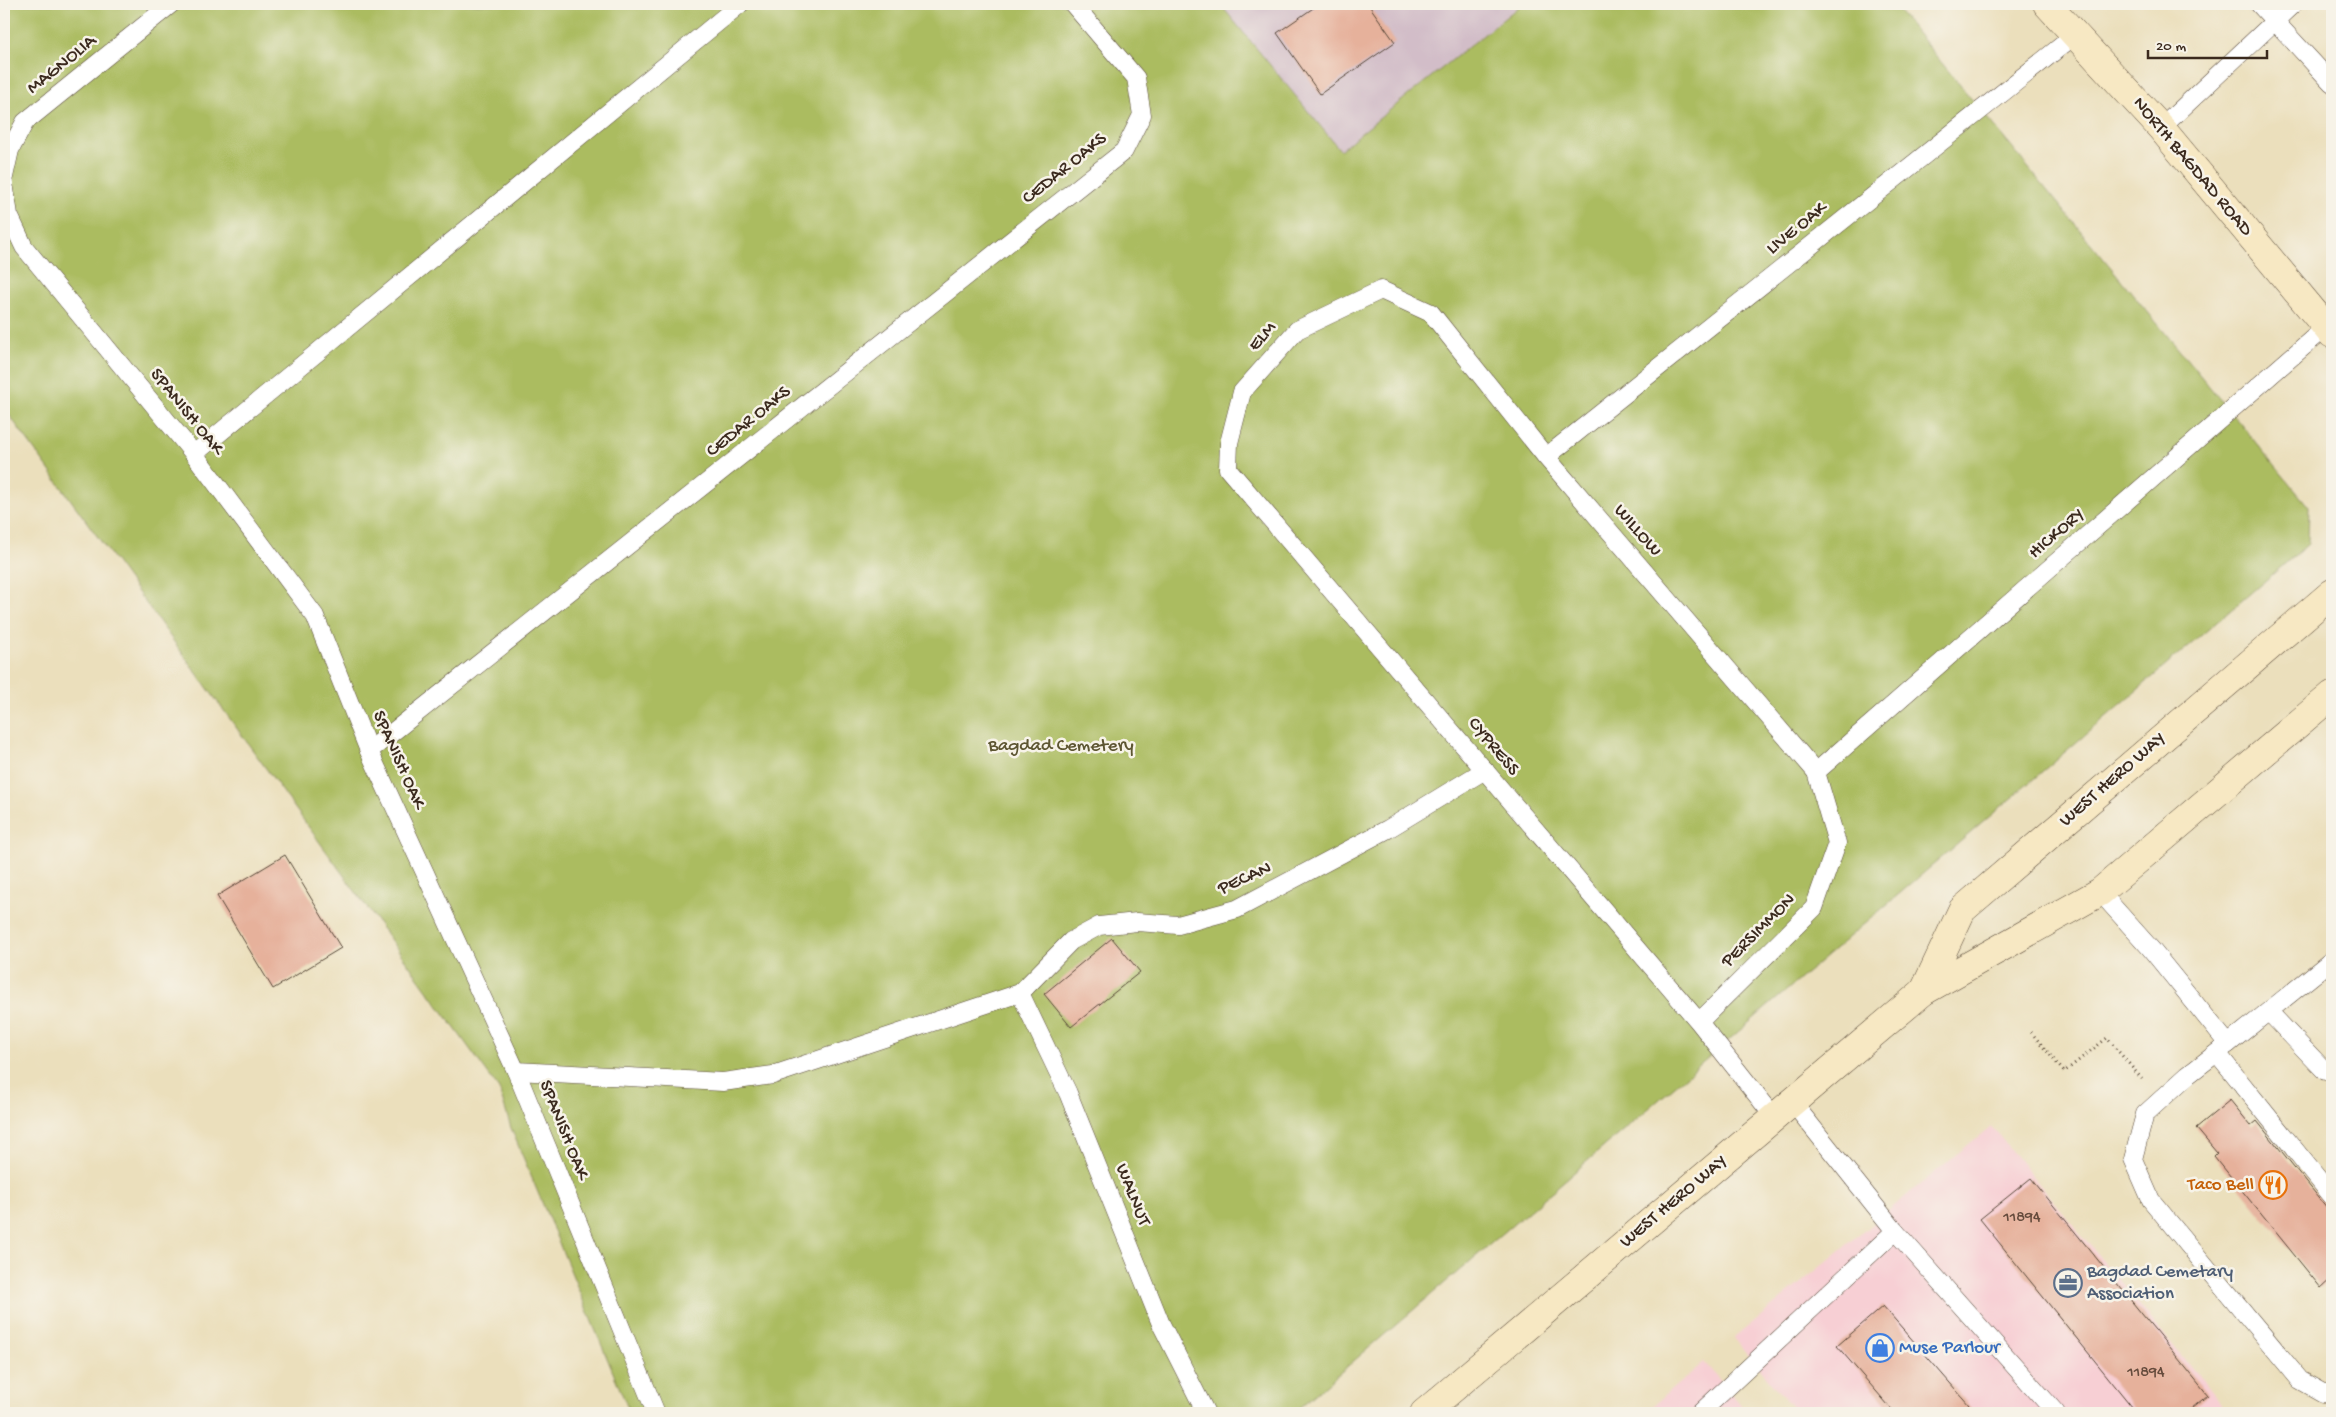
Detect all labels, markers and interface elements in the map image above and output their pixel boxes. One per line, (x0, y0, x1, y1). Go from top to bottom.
scale bar (2148, 28, 2267, 60)
street label: MAGNOLIA (23, 29, 103, 100)
text: 20 m (2156, 38, 2186, 56)
street label: NORTH BAGDAD ROAD (2127, 93, 2257, 242)
street label: CEDAR OAKS (1018, 128, 1112, 210)
street label: LIVE OAK (1762, 196, 1834, 260)
street label: ELM (1244, 317, 1283, 357)
street label: SPANISH OAK (144, 364, 229, 462)
street label: CEDAR OAKS (702, 381, 796, 463)
street label: WILLOW (1608, 500, 1666, 562)
street label: HICKORY (2024, 503, 2090, 564)
street label: SPANISH OAK (366, 707, 431, 815)
street label: CYPRESS (1462, 713, 1524, 781)
street label: WEST HERO WAY (2055, 727, 2171, 832)
park label: Bagdad Cemetery (987, 735, 1134, 758)
street label: PECAN (1214, 857, 1275, 901)
street label: PERSIMMON (1716, 889, 1801, 974)
street label: SPANISH OAK (533, 1077, 594, 1185)
street label: WEST HERO WAY (1616, 1150, 1733, 1254)
street label: WALNUT (1109, 1161, 1155, 1230)
restaurant icon: Taco Bell (2258, 1170, 2288, 1200)
place label: Taco Bell (2186, 1174, 2254, 1197)
house number: 11894 (2002, 1209, 2041, 1228)
place label: Bagdad Cemetary Association (2086, 1261, 2234, 1306)
office icon: Bagdad Cemetary Association (2053, 1268, 2083, 1298)
shop icon: Muse Parlour (1865, 1333, 1895, 1363)
place label: Muse Parlour (1899, 1337, 2002, 1360)
house number: 11894 (2126, 1364, 2165, 1383)

